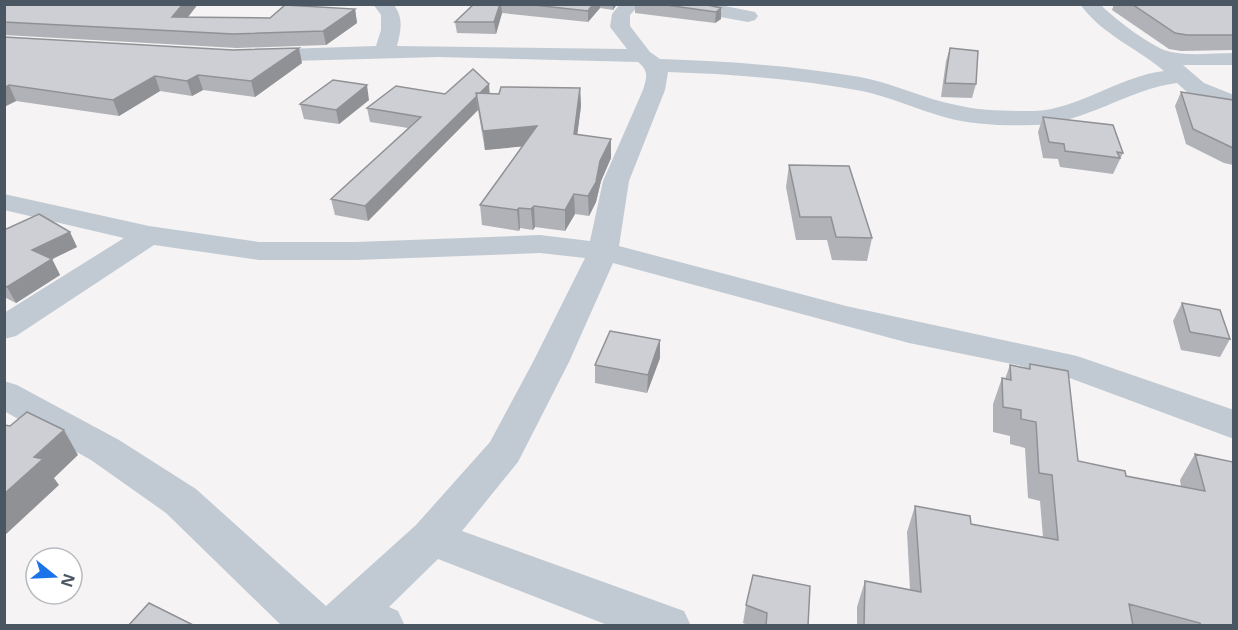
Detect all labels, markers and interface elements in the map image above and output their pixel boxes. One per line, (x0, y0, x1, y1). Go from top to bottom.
north arrow (24, 546, 84, 606)
text: N (56, 571, 81, 590)

